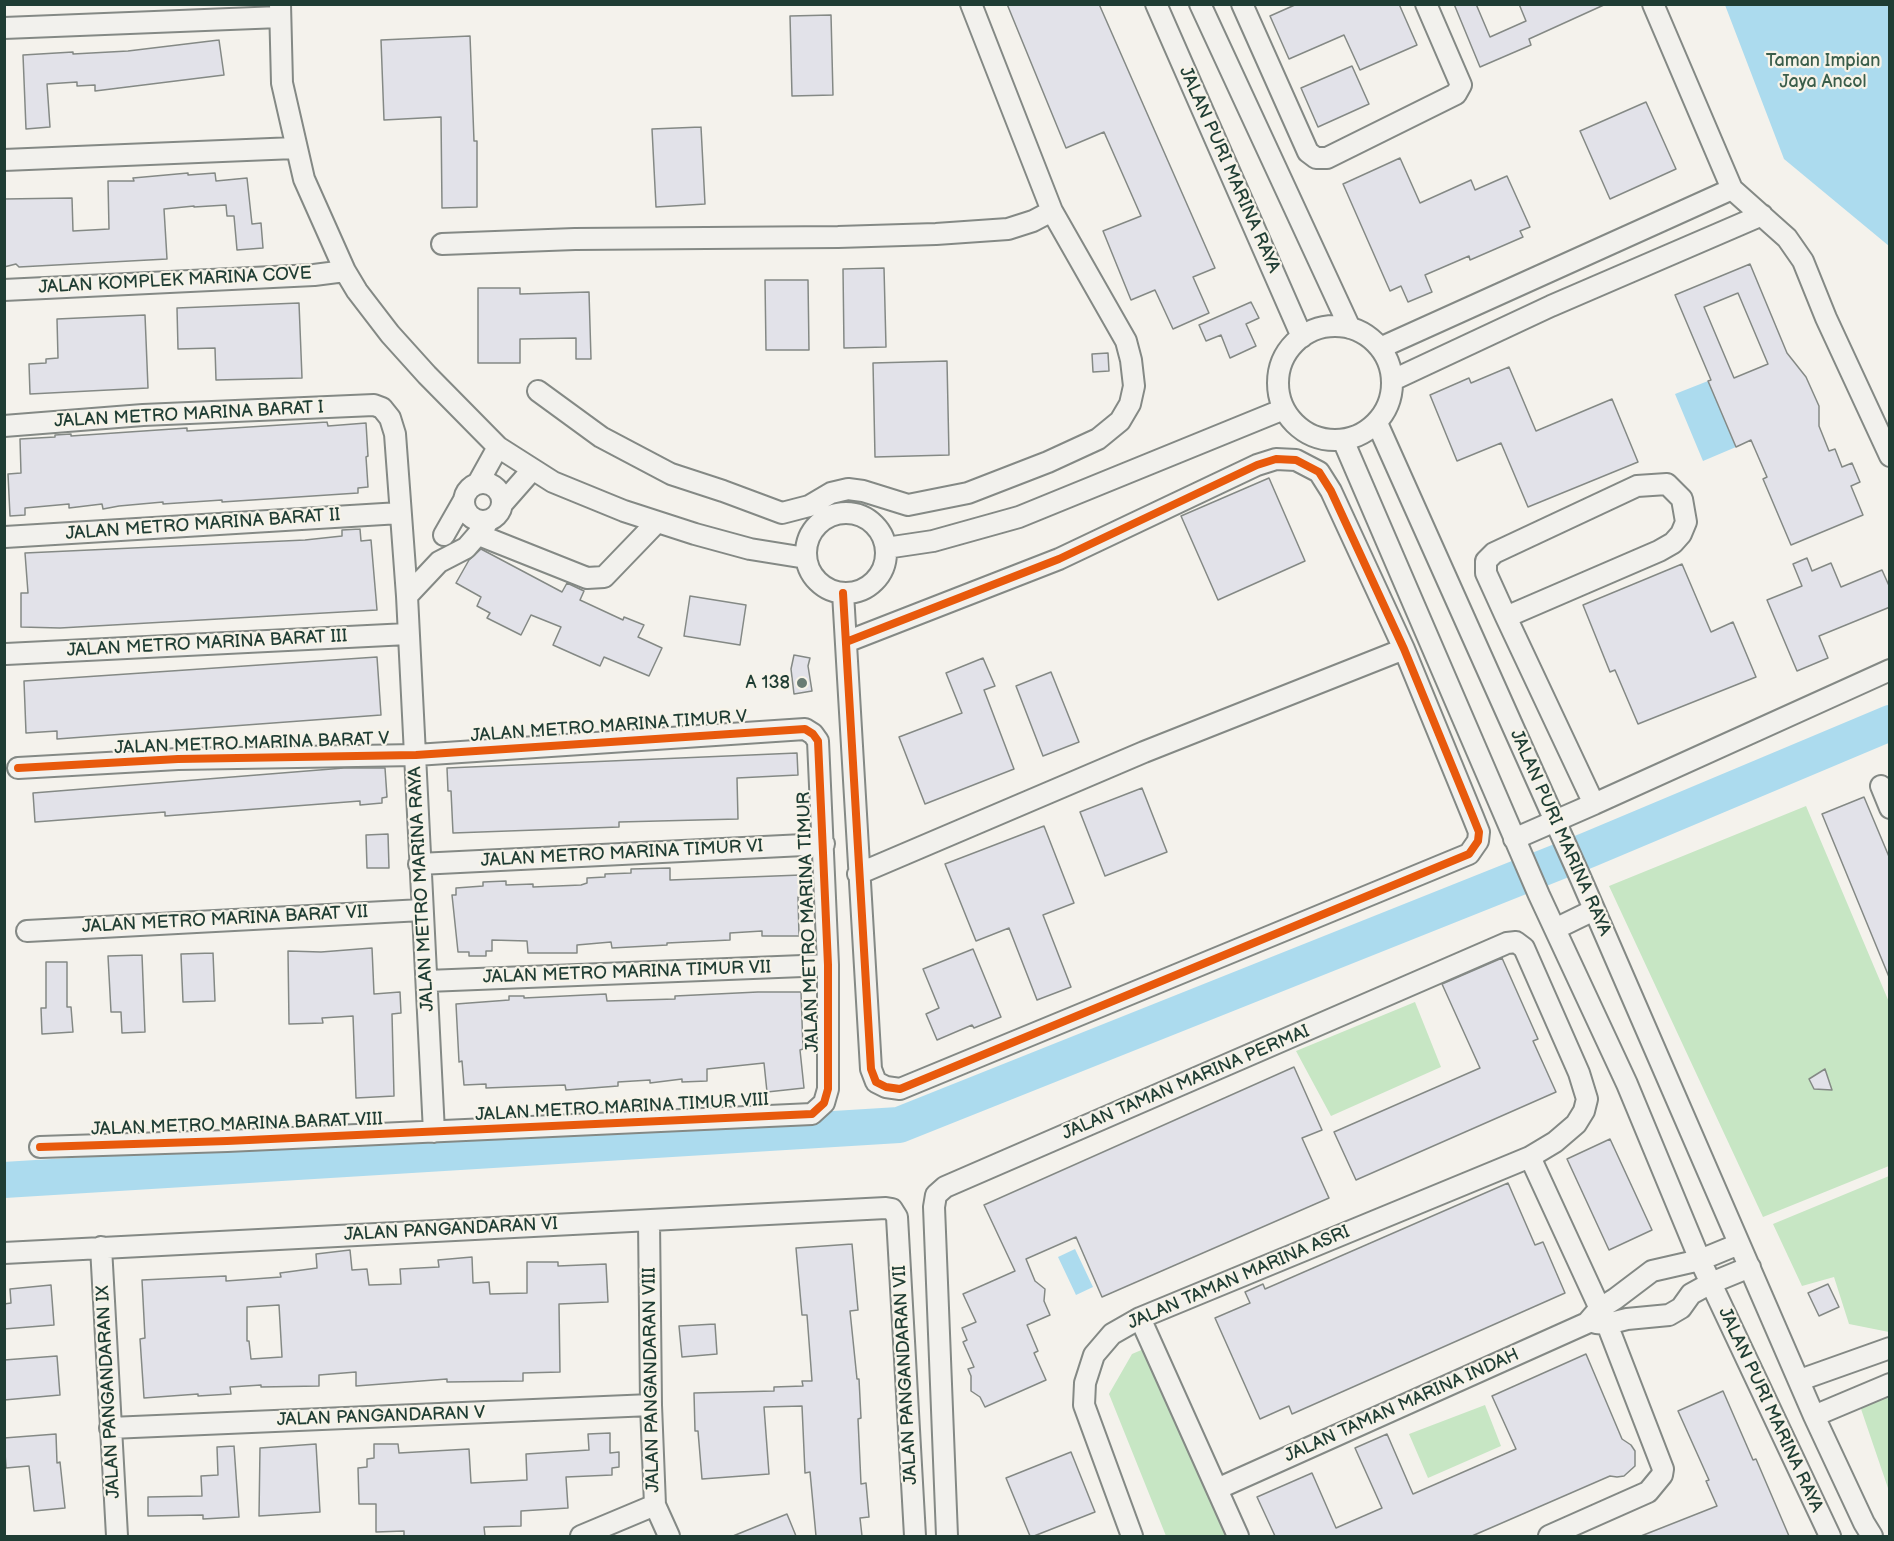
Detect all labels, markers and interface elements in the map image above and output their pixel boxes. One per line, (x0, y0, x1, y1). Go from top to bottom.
park label: Taman Impian Jaya Ancol (1766, 50, 1880, 92)
street label: JALAN PURI MARINA RAYA (1174, 64, 1284, 276)
street label: JALAN KOMPLEK MARINA COVE (38, 263, 312, 299)
street label: JALAN METRO MARINA BARAT I (54, 397, 324, 433)
street label: JALAN METRO MARINA BARAT II (65, 505, 341, 545)
street label: JALAN METRO MARINA BARAT III (66, 626, 348, 662)
place label: A 138 (746, 672, 790, 694)
marker: A 138 (795, 676, 809, 690)
street label: JALAN METRO MARINA TIMUR V (470, 707, 748, 747)
street label: JALAN PURI MARINA RAYA (1505, 727, 1615, 939)
street label: JALAN METRO MARINA BARAT V (114, 728, 390, 760)
street label: JALAN METRO MARINA RAYA (405, 766, 439, 1012)
street label: JALAN METRO MARINA TIMUR (794, 791, 824, 1053)
street label: JALAN METRO MARINA TIMUR VI (480, 836, 764, 872)
street label: JALAN METRO MARINA BARAT VII (81, 902, 369, 938)
street label: JALAN METRO MARINA TIMUR VII (483, 957, 771, 989)
street label: JALAN TAMAN MARINA PERMAI (1059, 1021, 1313, 1145)
street label: JALAN METRO MARINA TIMUR VIII (475, 1090, 769, 1126)
street label: JALAN METRO MARINA BARAT VIII (91, 1109, 383, 1141)
street label: JALAN PANGANDARAN VI (343, 1214, 559, 1246)
street label: JALAN TAMAN MARINA ASRI (1125, 1221, 1353, 1335)
street label: JALAN PANGANDARAN VII (889, 1265, 923, 1485)
street label: JALAN PANGANDARAN VIII (639, 1267, 665, 1493)
street label: JALAN PANGANDARAN IX (93, 1285, 125, 1499)
street label: JALAN PURI MARINA RAYA (1713, 1304, 1827, 1516)
street label: JALAN TAMAN MARINA INDAH (1281, 1344, 1523, 1468)
street label: JALAN PANGANDARAN V (276, 1403, 486, 1431)

